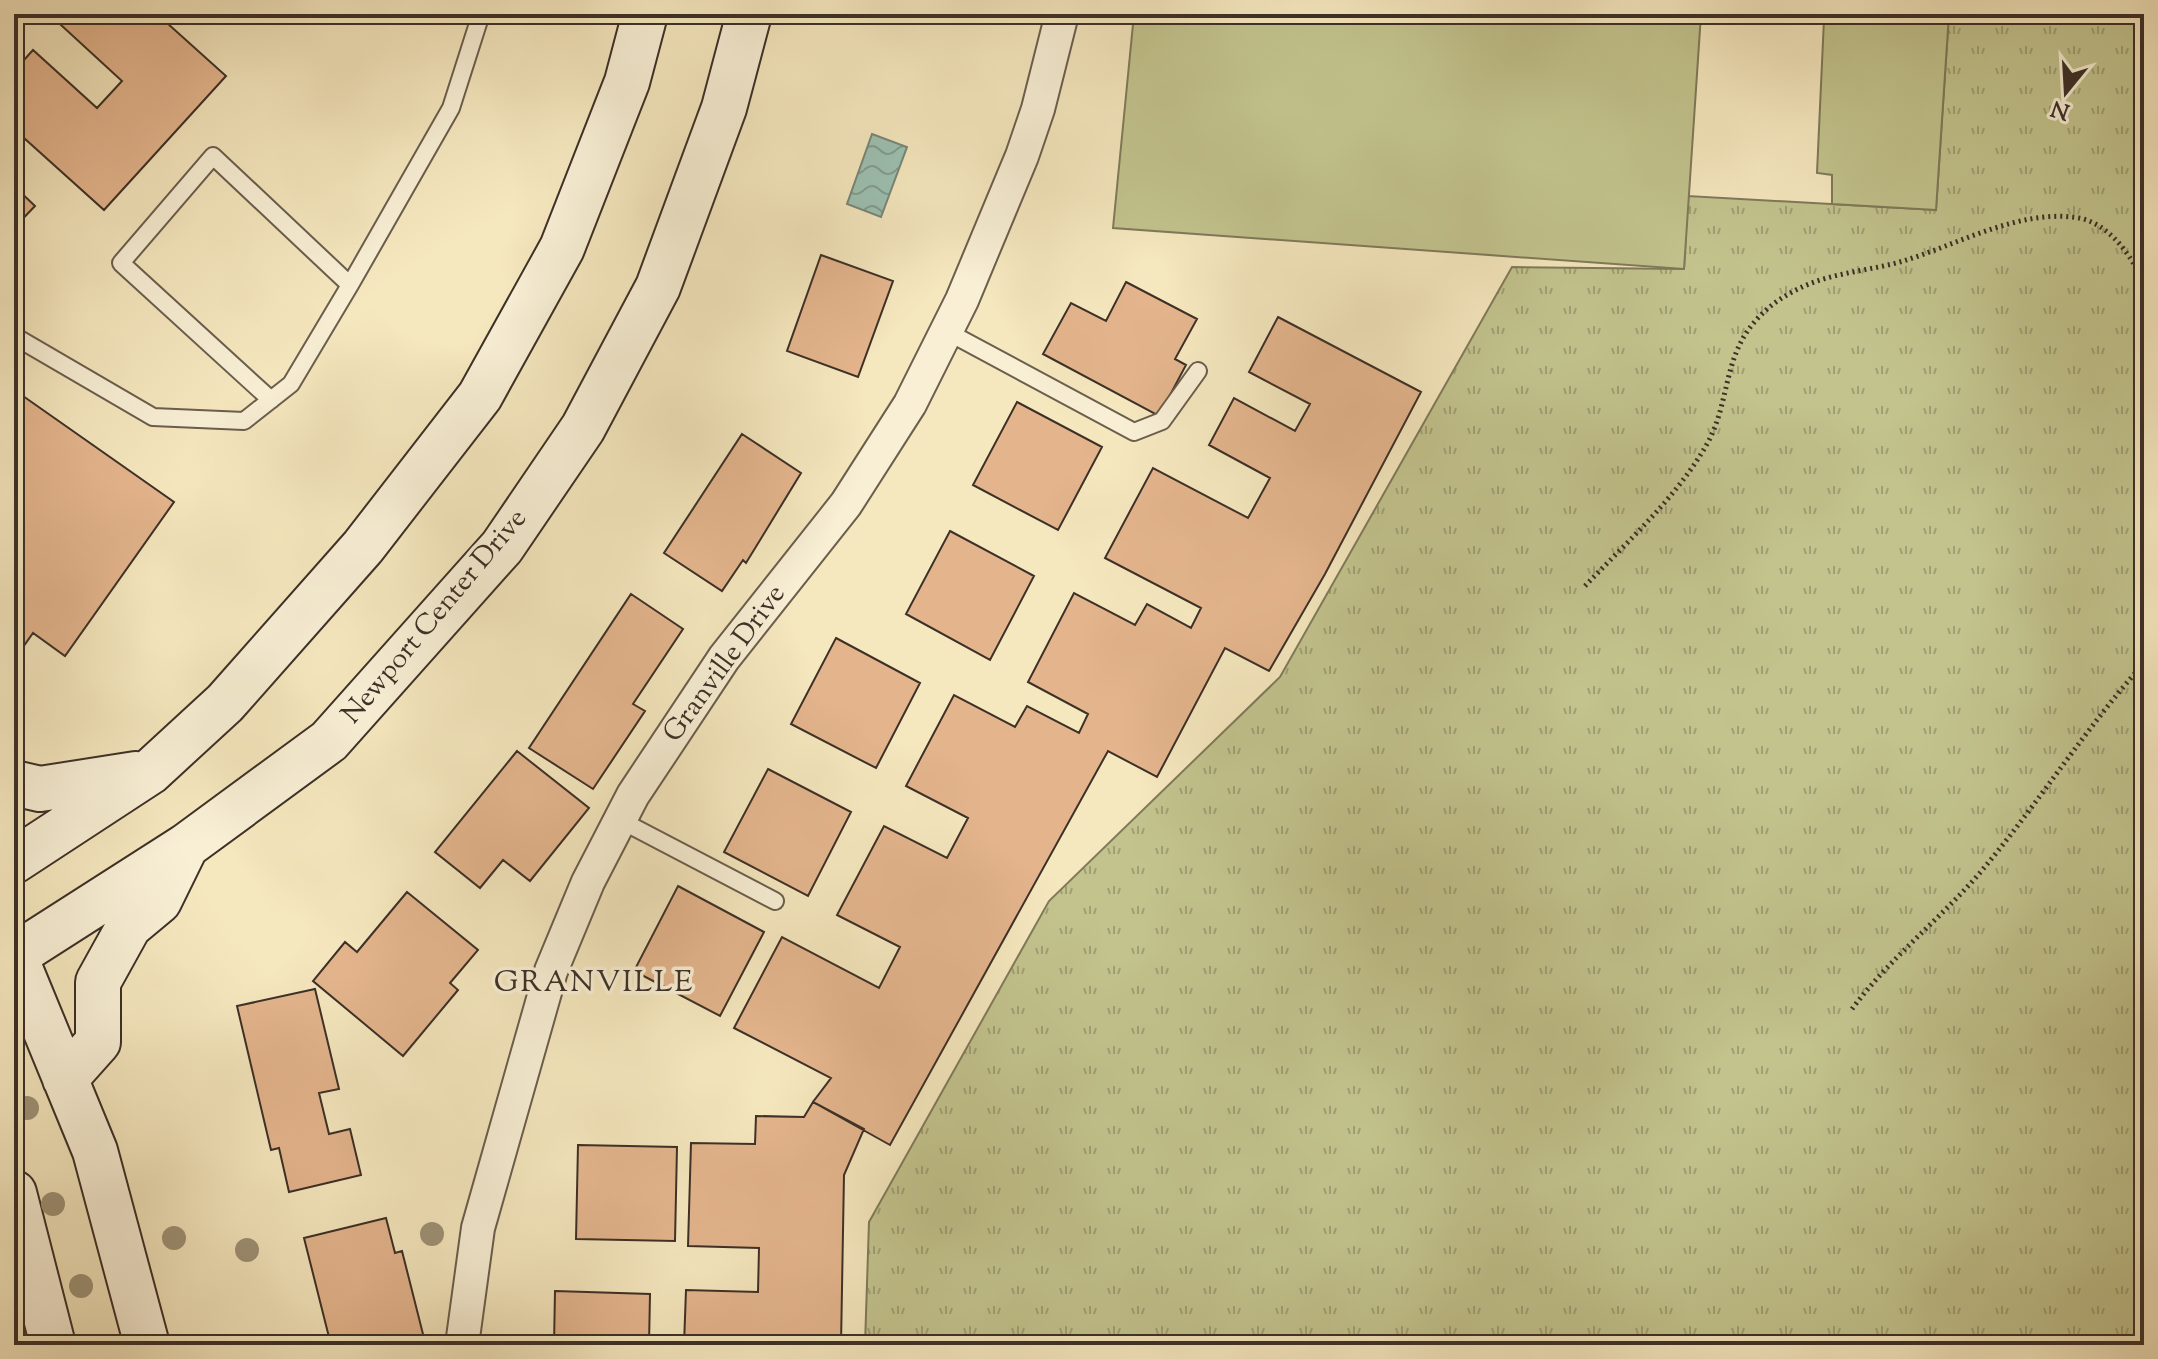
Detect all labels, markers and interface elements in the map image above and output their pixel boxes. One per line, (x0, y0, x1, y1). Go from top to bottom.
north arrow (2026, 52, 2106, 132)
text: N (2047, 90, 2074, 126)
street label: Newport Center Drive (333, 501, 537, 733)
street label: Granville Drive (654, 577, 796, 751)
district label: GRANVILLE (494, 962, 694, 1005)

